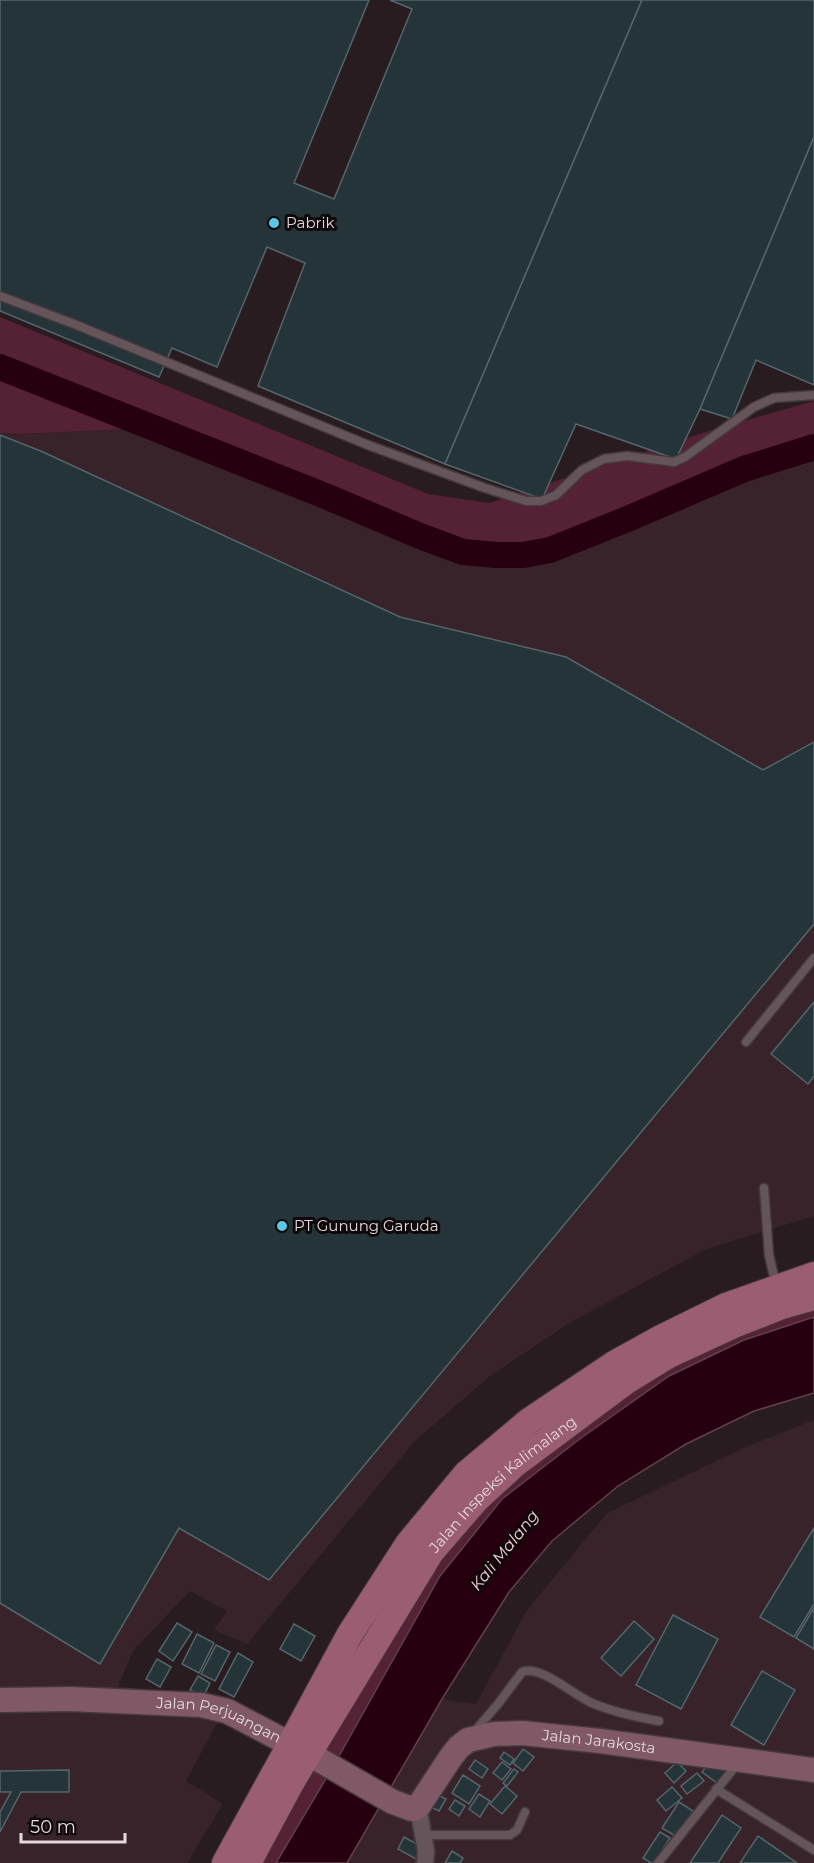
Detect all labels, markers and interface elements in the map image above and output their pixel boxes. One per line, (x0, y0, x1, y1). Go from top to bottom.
place label: Pabrik (286, 213, 334, 232)
marker: Pabrik (267, 216, 281, 230)
place label: PT Gunung Garuda (294, 1216, 439, 1235)
marker: PT Gunung Garuda (275, 1219, 289, 1233)
street label: Jalan Inspeksi Kalimalang (424, 1412, 580, 1557)
water label: Kali Malang (466, 1506, 543, 1594)
street label: Jalan Perjuangan (155, 1693, 285, 1747)
street label: Jalan Jarakosta (540, 1725, 657, 1757)
scale bar (21, 1806, 124, 1844)
text: 50 m (30, 1816, 76, 1838)

